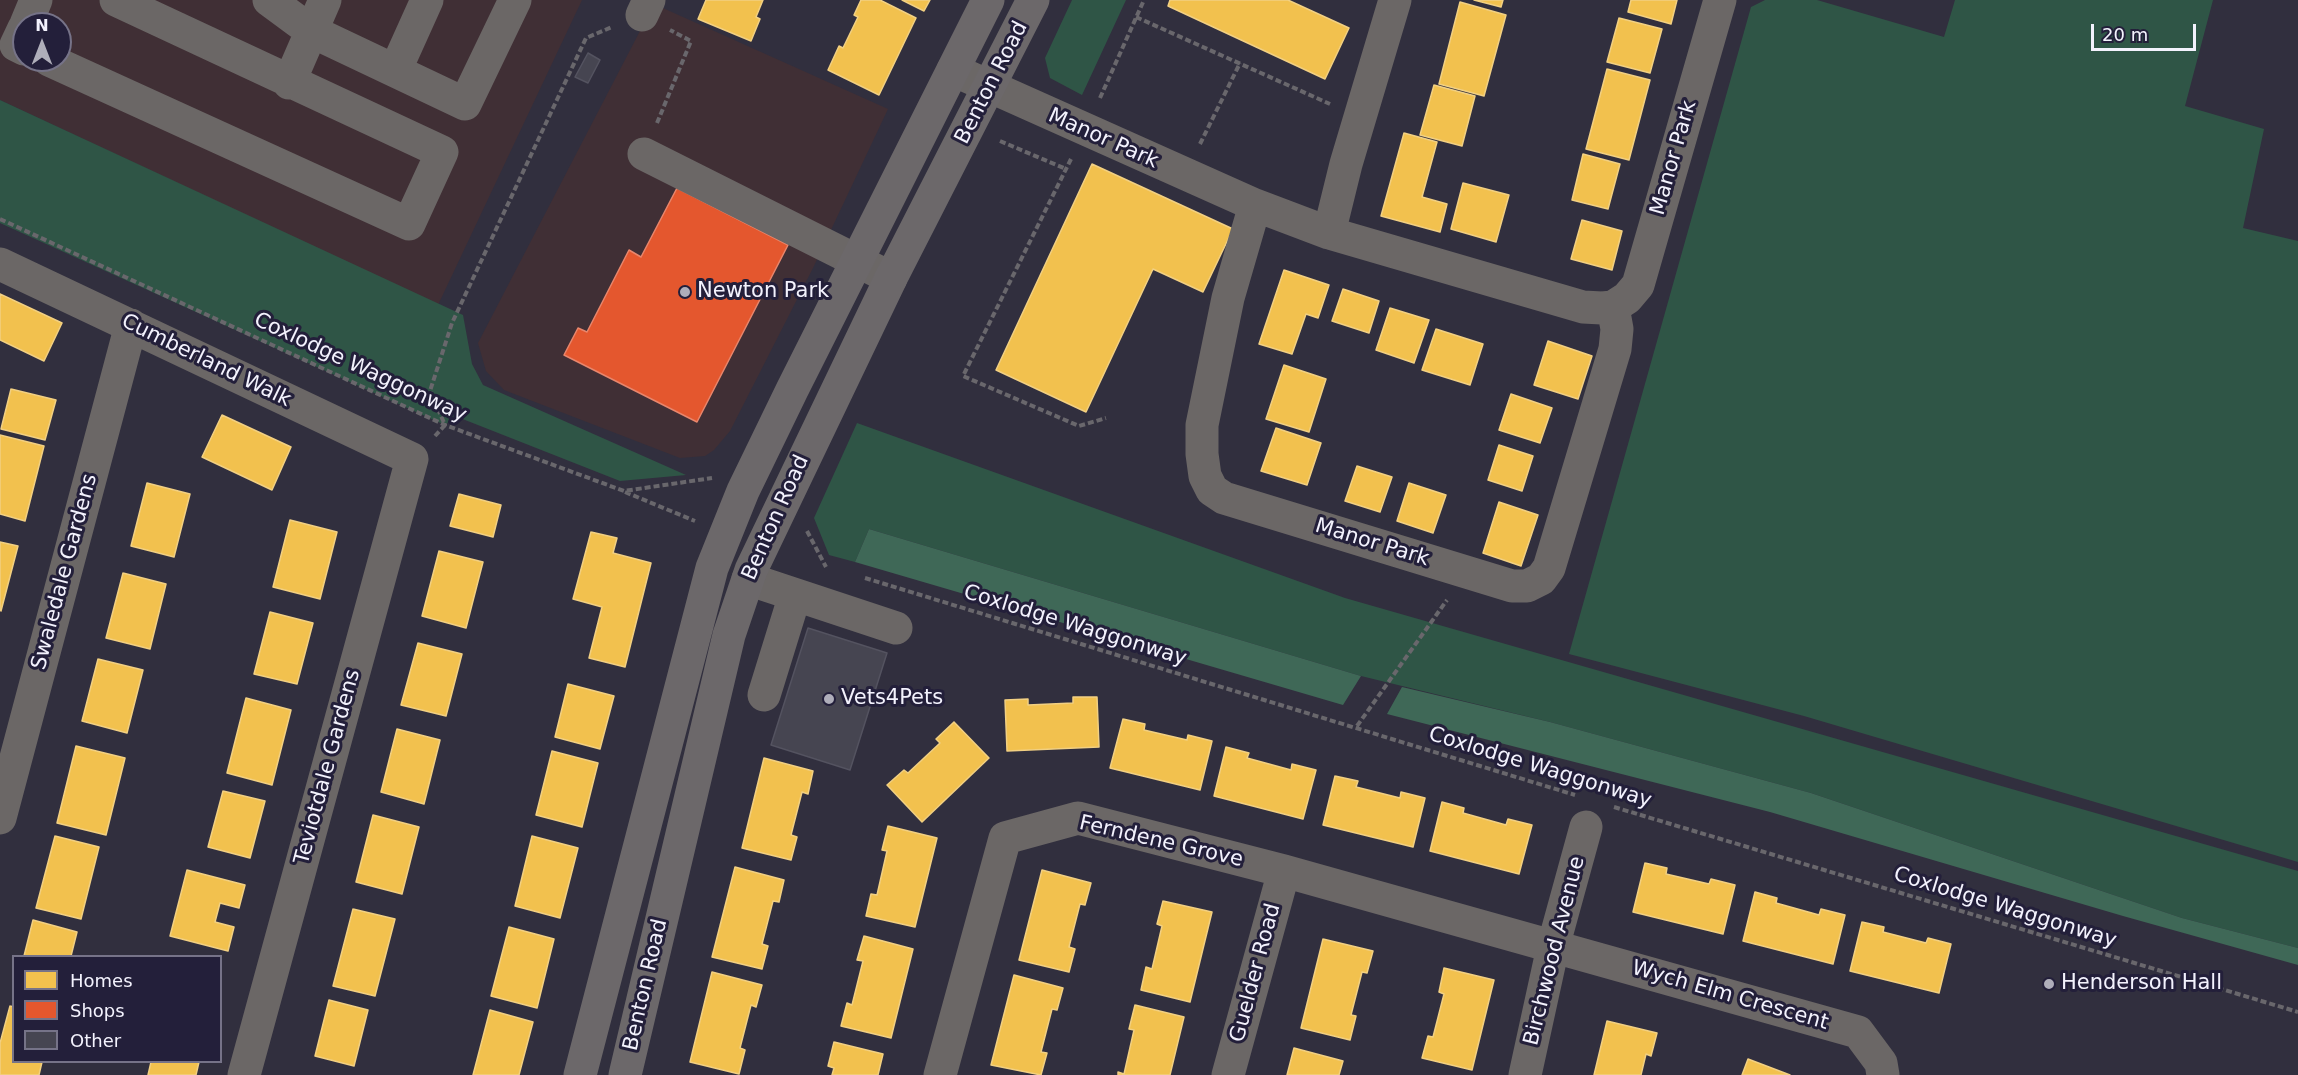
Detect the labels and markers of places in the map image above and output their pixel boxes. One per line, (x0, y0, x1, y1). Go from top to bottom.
place label: Newton Park (697, 279, 829, 305)
marker: Newton Park (678, 285, 692, 299)
place label: Vets4Pets (841, 686, 943, 712)
marker: Vets4Pets (822, 692, 836, 706)
place label: Henderson Hall (2061, 971, 2222, 997)
marker: Henderson Hall (2042, 977, 2056, 991)

